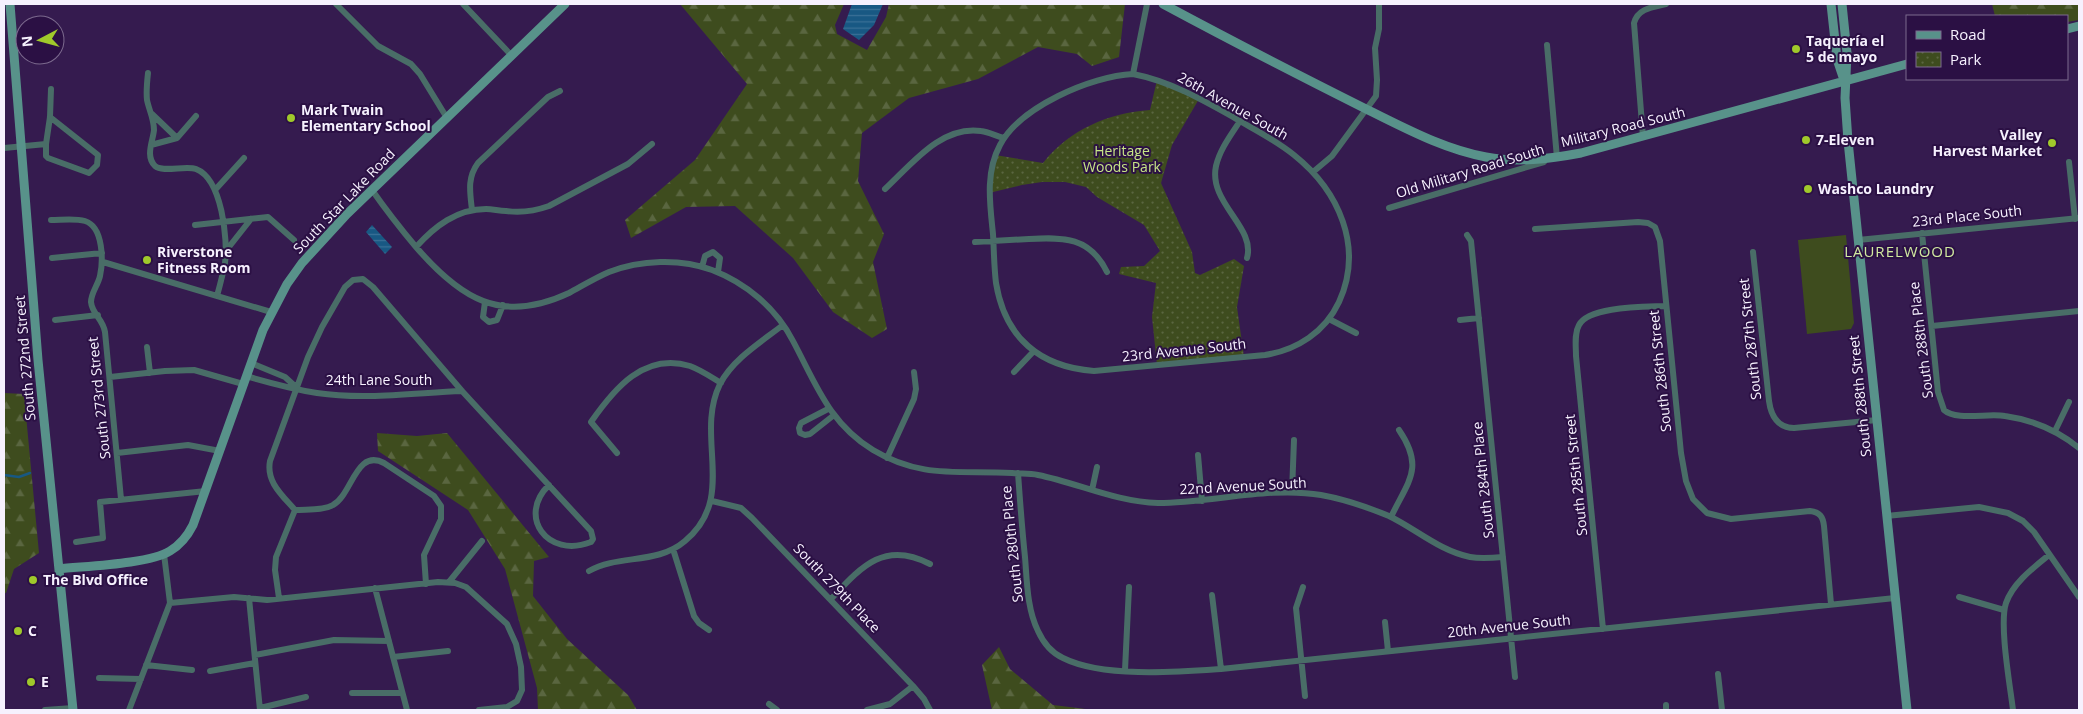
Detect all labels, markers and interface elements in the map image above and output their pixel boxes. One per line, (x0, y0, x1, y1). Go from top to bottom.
north arrow (15, 15, 65, 65)
legend (1906, 15, 2068, 80)
text: Road (1950, 24, 1986, 44)
place label: Taquería el 5 de mayo (1806, 31, 1884, 66)
text: N (17, 35, 37, 48)
marker: Taquería el 5 de mayo (1790, 43, 1802, 55)
text: Park (1950, 49, 1981, 69)
street label: 26th Avenue South (1174, 67, 1292, 144)
place label: Mark Twain Elementary School (301, 100, 431, 135)
street label: Military Road South (1559, 102, 1687, 151)
marker: Mark Twain Elementary School (285, 112, 297, 124)
place label: Valley Harvest Market (1933, 125, 2042, 160)
place label: 7-Eleven (1816, 130, 1874, 149)
marker: 7-Eleven (1800, 134, 1812, 146)
marker: Valley Harvest Market (2046, 137, 2058, 149)
street label: Old Military Road South (1393, 139, 1546, 202)
park label: Heritage Woods Park (1083, 141, 1162, 176)
street label: South Star Lake Road (289, 144, 399, 257)
place label: Washco Laundry (1818, 179, 1934, 198)
marker: Washco Laundry (1802, 183, 1814, 195)
street label: 23rd Place South (1911, 200, 2023, 231)
district label: LAURELWOOD (1844, 241, 1956, 261)
place label: Riverstone Fitness Room (157, 242, 250, 277)
marker: Riverstone Fitness Room (141, 254, 153, 266)
street label: South 287th Street (1734, 277, 1765, 401)
street label: South 288th Place (1904, 280, 1937, 399)
street label: South 272nd Street (10, 295, 39, 422)
street label: South 286th Street (1644, 309, 1675, 433)
street label: 23rd Avenue South (1121, 334, 1247, 365)
street label: South 288th Street (1844, 334, 1875, 458)
street label: South 273rd Street (83, 336, 114, 460)
street label: 24th Lane South (326, 370, 432, 389)
street label: South 285th Street (1560, 413, 1591, 537)
street label: South 284th Place (1467, 421, 1498, 539)
street label: 22nd Avenue South (1179, 473, 1307, 498)
street label: South 280th Place (996, 485, 1027, 603)
street label: South 279th Place (790, 539, 885, 637)
place label: The Blvd Office (43, 570, 148, 589)
marker: The Blvd Office (27, 574, 39, 586)
street label: 20th Avenue South (1446, 610, 1572, 641)
place label: C (28, 621, 37, 640)
marker: C (12, 625, 24, 637)
place label: E (41, 672, 49, 691)
marker: E (25, 676, 37, 688)

